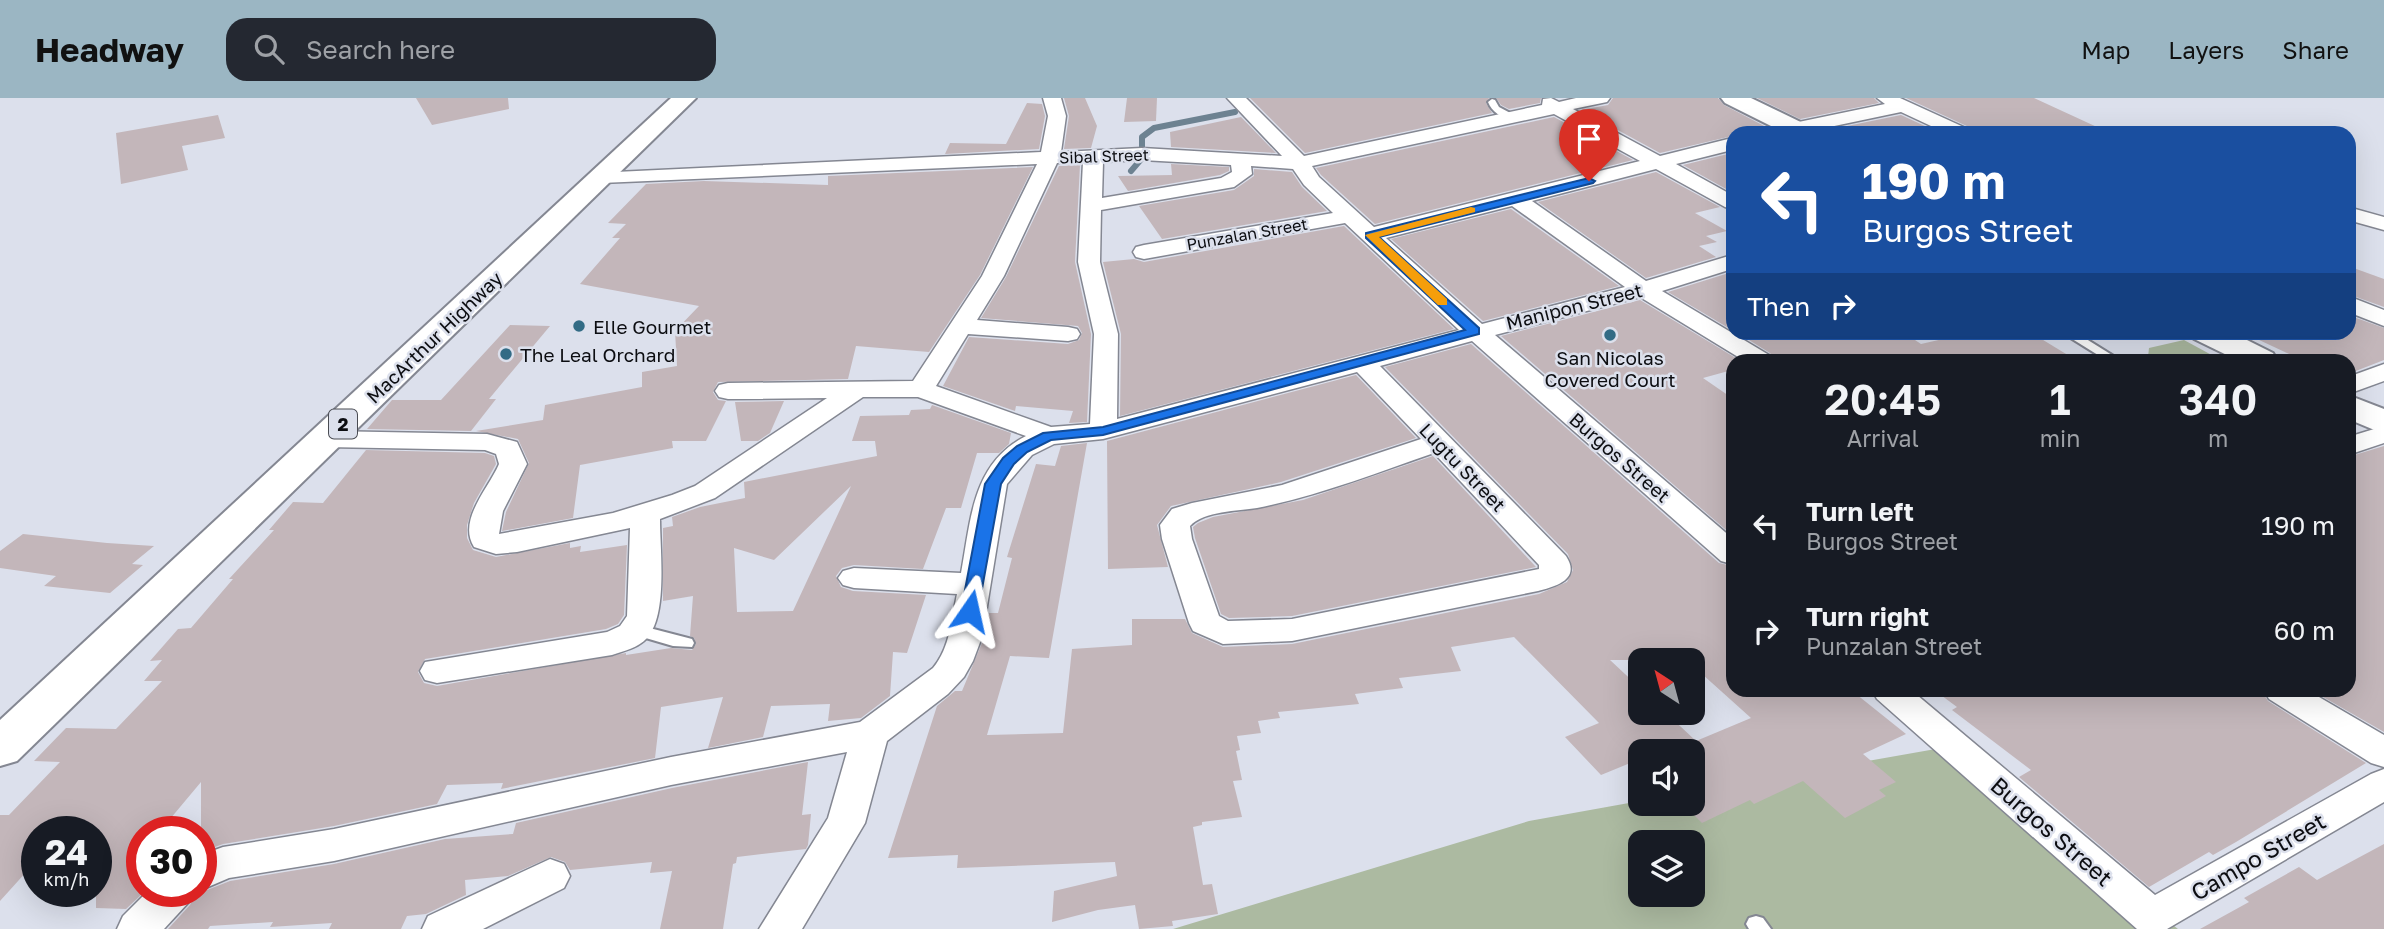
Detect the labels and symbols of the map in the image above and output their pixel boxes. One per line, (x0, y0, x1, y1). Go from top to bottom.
pin (1559, 109, 1619, 181)
street label: Sibal Street (1059, 144, 1149, 168)
street label: Punzalan Street (1185, 214, 1309, 254)
street label: MacArthur Highway (361, 266, 507, 408)
street label: Manipon Street (1503, 278, 1645, 334)
place label: Elle Gourmet (593, 315, 711, 338)
marker: Elle Gourmet (571, 318, 587, 334)
marker: San Nicolas Covered Court (1602, 327, 1618, 343)
place label: The Leal Orchard (520, 343, 675, 366)
marker: The Leal Orchard (498, 346, 514, 362)
place label: San Nicolas Covered Court (1544, 346, 1676, 391)
street label: Burgos Street (1565, 407, 1675, 507)
road number: 2 (329, 410, 357, 438)
street label: Lugtu Street (1415, 418, 1511, 516)
position arrow (933, 574, 1007, 648)
north arrow (1628, 648, 1704, 724)
street label: Burgos Street (1985, 771, 2119, 891)
street label: Campo Street (2186, 806, 2330, 906)
speed limit sign: 30 (126, 816, 217, 907)

